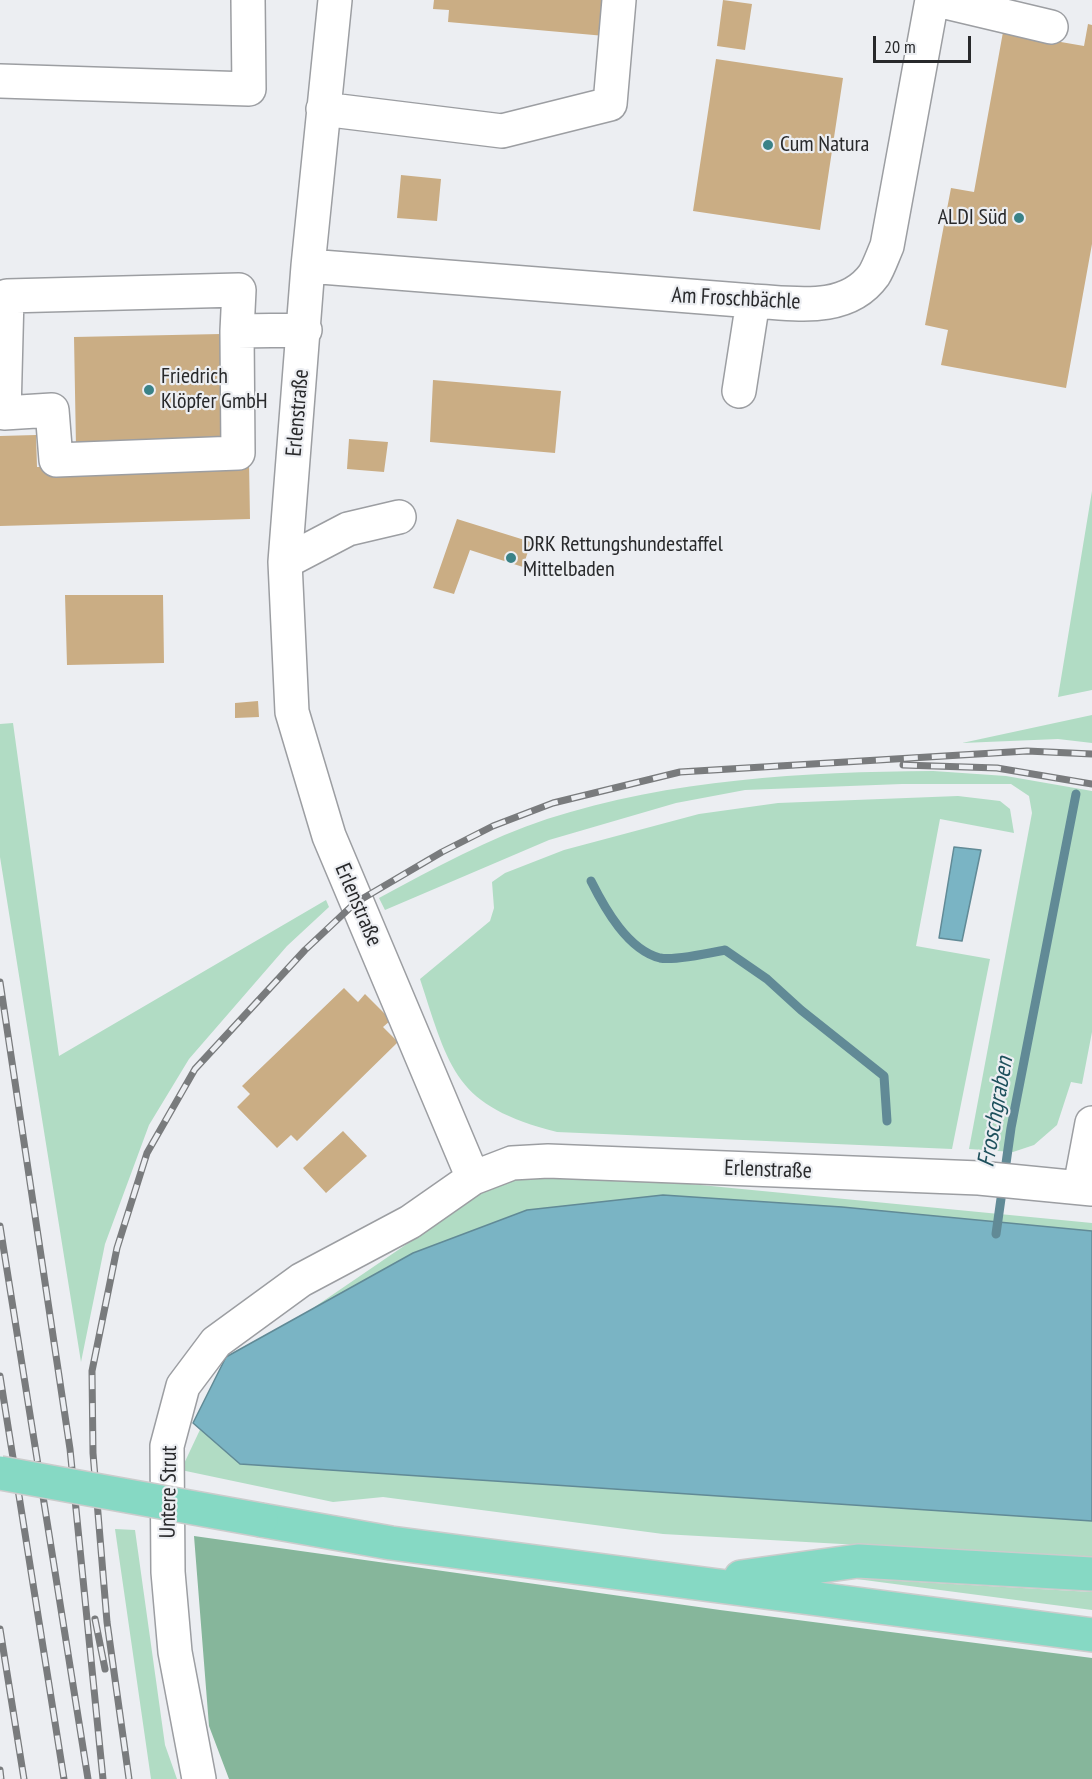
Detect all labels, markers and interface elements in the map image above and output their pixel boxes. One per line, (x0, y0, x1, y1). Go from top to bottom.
scale bar (876, 24, 974, 62)
text: 20 m (884, 35, 916, 58)
place label: Cum Natura (780, 132, 869, 158)
marker: Cum Natura (761, 138, 775, 152)
place label: ALDI Süd (938, 205, 1007, 231)
marker: ALDI Süd (1012, 211, 1026, 225)
street label: Am Froschbächle (671, 282, 801, 316)
place label: Friedrich Klöpfer GmbH (161, 364, 268, 416)
street label: Erlenstraße (281, 368, 315, 458)
marker: Friedrich Klöpfer GmbH (142, 383, 156, 397)
place label: DRK Rettungshundestaffel Mittelbaden (523, 532, 723, 584)
marker: DRK Rettungshundestaffel Mittelbaden (504, 551, 518, 565)
street label: Erlenstraße (329, 860, 387, 950)
water label: Froschgraben (972, 1055, 1020, 1169)
street label: Erlenstraße (724, 1155, 812, 1185)
street label: Untere Strut (155, 1445, 183, 1539)

